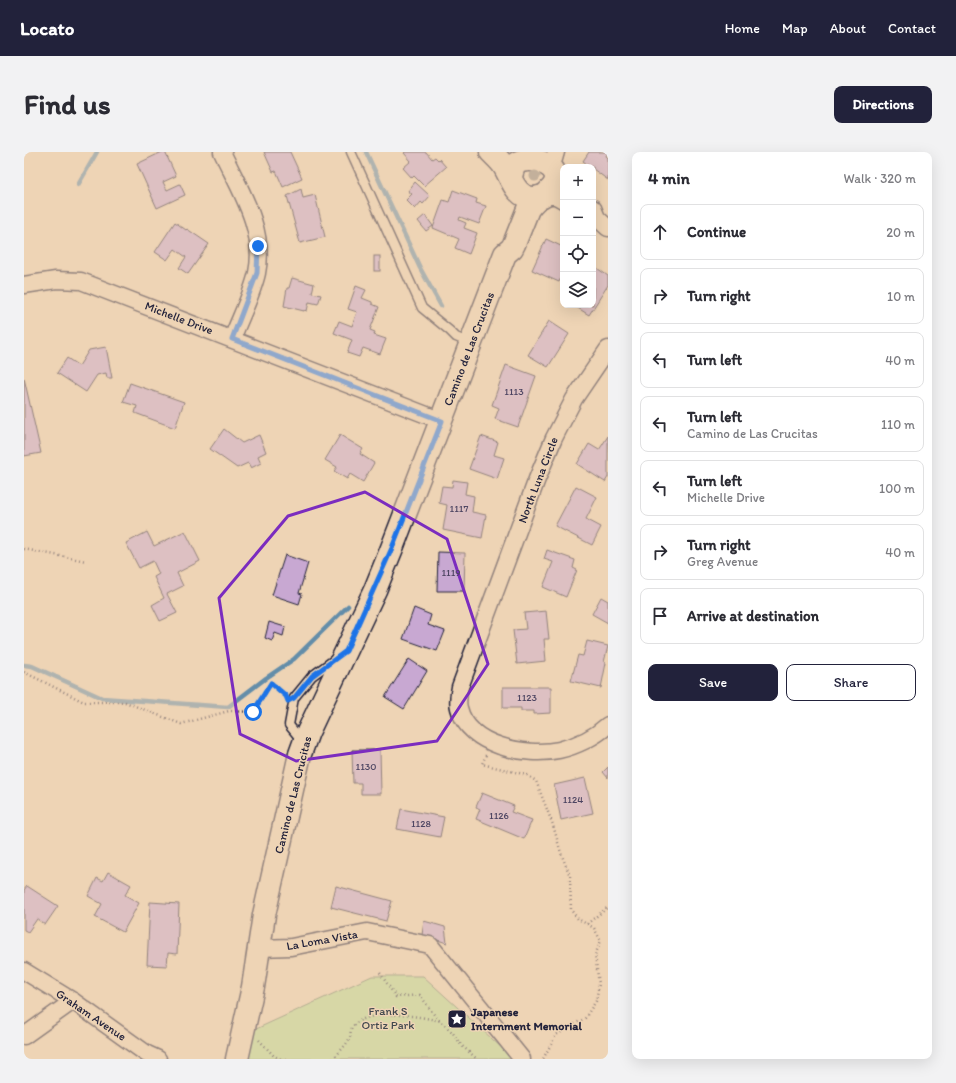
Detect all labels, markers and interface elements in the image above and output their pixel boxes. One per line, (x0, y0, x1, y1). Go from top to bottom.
text: Locato (20, 17, 74, 40)
text: Home (725, 20, 760, 37)
text: Map (782, 20, 808, 37)
text: About (830, 20, 866, 37)
text: Contact (888, 20, 936, 37)
button: Directions (834, 86, 932, 123)
text: Find us (24, 87, 111, 121)
map controls (560, 164, 596, 308)
button: + (560, 164, 596, 200)
text: 4 min (648, 168, 690, 188)
text: Walk · 320 m (844, 171, 916, 186)
button: − (560, 200, 596, 236)
icon: ahead (649, 221, 671, 243)
text: Continue (687, 223, 746, 241)
text: 20 m (886, 225, 915, 240)
button: locate (560, 236, 596, 272)
route end (249, 237, 267, 255)
button: layers (560, 272, 596, 308)
icon: right (649, 285, 671, 307)
text: Turn right (687, 287, 751, 305)
text: 10 m (887, 289, 915, 304)
street label: Camino de Las Crucitas (441, 290, 497, 408)
street label: Michelle Drive (143, 299, 215, 338)
icon: left (649, 349, 671, 371)
text: Turn left (687, 351, 742, 369)
text: 40 m (885, 353, 915, 368)
house number: 1113 (504, 385, 524, 398)
text: Turn left (687, 408, 742, 426)
icon: left (649, 413, 671, 435)
text: 110 m (881, 417, 915, 432)
text: Camino de Las Crucitas (687, 426, 818, 441)
street label: North Luna Circle (515, 435, 561, 525)
text: Turn left (687, 472, 742, 490)
icon: left (649, 477, 671, 499)
text: 100 m (879, 481, 915, 496)
text: Michelle Drive (687, 490, 765, 505)
house number: 1117 (450, 502, 468, 515)
text: Turn right (687, 536, 751, 554)
icon: right (649, 541, 671, 563)
text: 40 m (885, 545, 915, 560)
text: Greg Avenue (687, 554, 758, 569)
house number: 1119 (441, 566, 461, 579)
icon: arrive (649, 605, 671, 627)
text: Arrive at destination (687, 607, 819, 625)
button: Save (648, 664, 778, 701)
button: Share (786, 664, 916, 701)
house number: 1123 (517, 691, 538, 704)
route start (244, 703, 262, 721)
street label: Camino de Las Crucitas (272, 735, 314, 855)
house number: 1130 (356, 760, 376, 773)
house number: 1124 (563, 793, 583, 806)
house number: 1126 (489, 809, 509, 822)
house number: 1128 (411, 817, 432, 830)
street label: La Loma Vista (285, 927, 359, 953)
street label: Graham Avenue (53, 986, 129, 1044)
park label: Frank S Ortiz Park (362, 1004, 414, 1032)
place label: Japanese Internment Memorial (470, 1005, 582, 1033)
place icon: Japanese Internment Memorial (446, 1008, 468, 1030)

